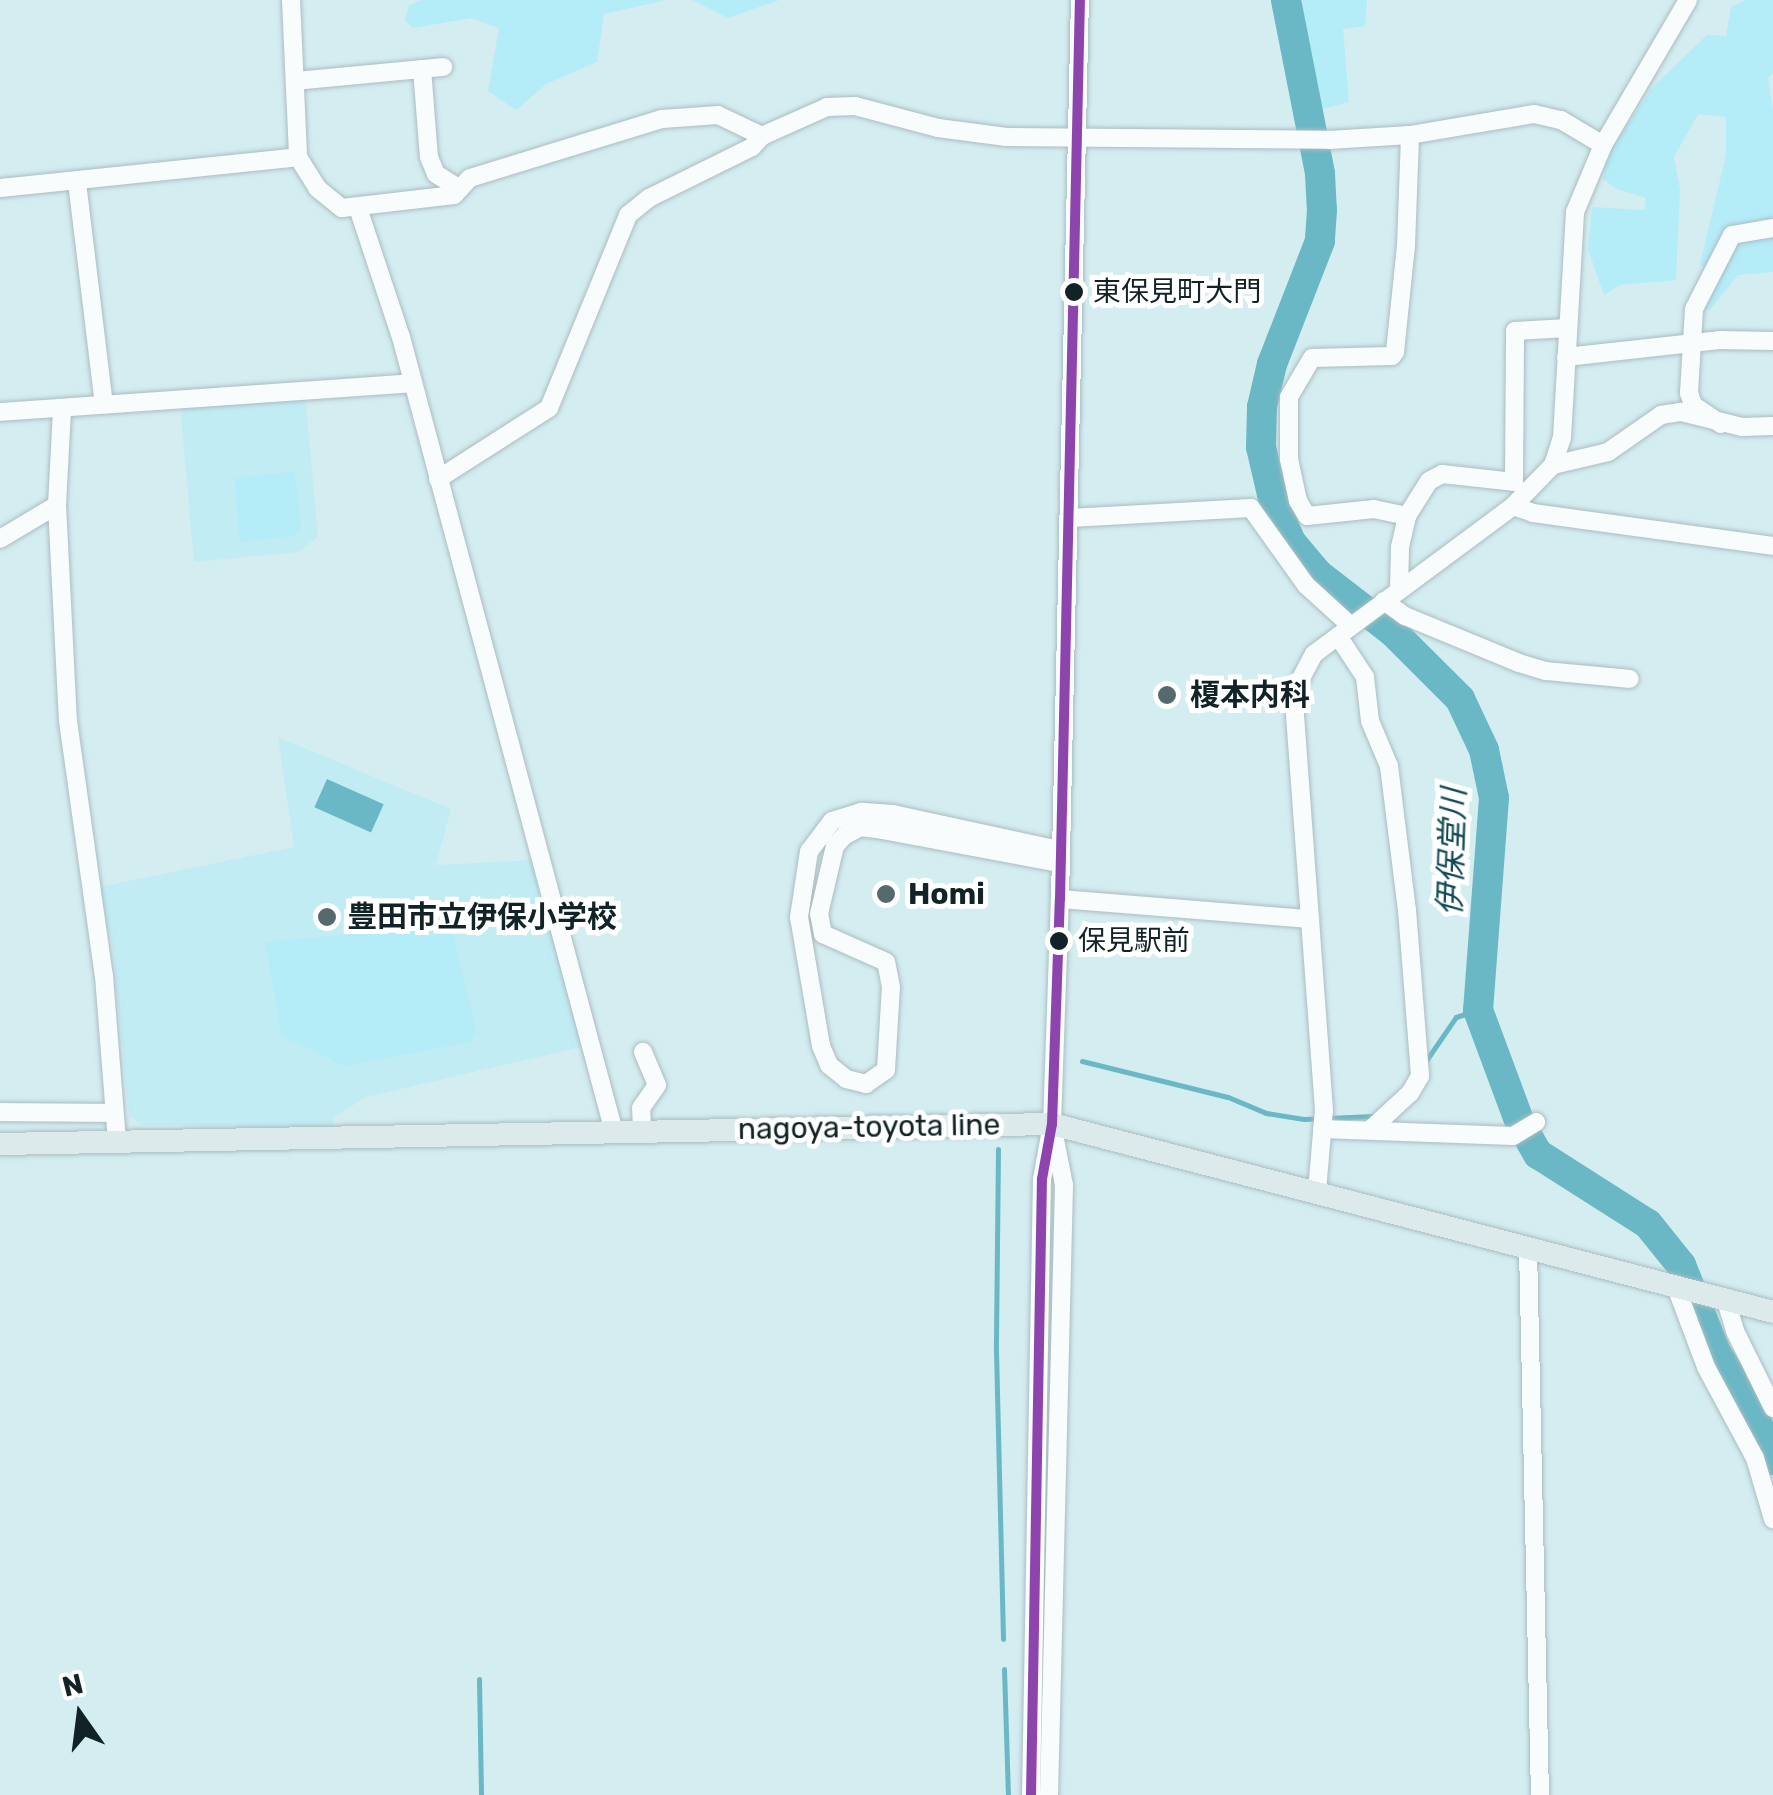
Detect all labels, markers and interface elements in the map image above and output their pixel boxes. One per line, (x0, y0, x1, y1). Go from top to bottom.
place label: 東保見町大門 (1093, 275, 1261, 309)
marker: 東保見町大門 (1064, 282, 1084, 302)
place label: 榎本内科 (1190, 677, 1310, 713)
marker: 榎本内科 (1154, 682, 1180, 708)
water label: 伊保堂川 (1431, 787, 1473, 917)
place label: Homi (908, 876, 985, 912)
marker: Homi (873, 881, 899, 907)
place label: 豊田市立伊保小学校 (347, 899, 617, 935)
marker: 豊田市立伊保小学校 (316, 906, 338, 928)
place label: 保見駅前 (1078, 924, 1190, 958)
marker: 保見駅前 (1049, 931, 1069, 951)
street label: nagoya-toyota line (737, 1107, 1001, 1147)
north arrow (30, 1665, 130, 1765)
text: N (59, 1667, 86, 1704)

